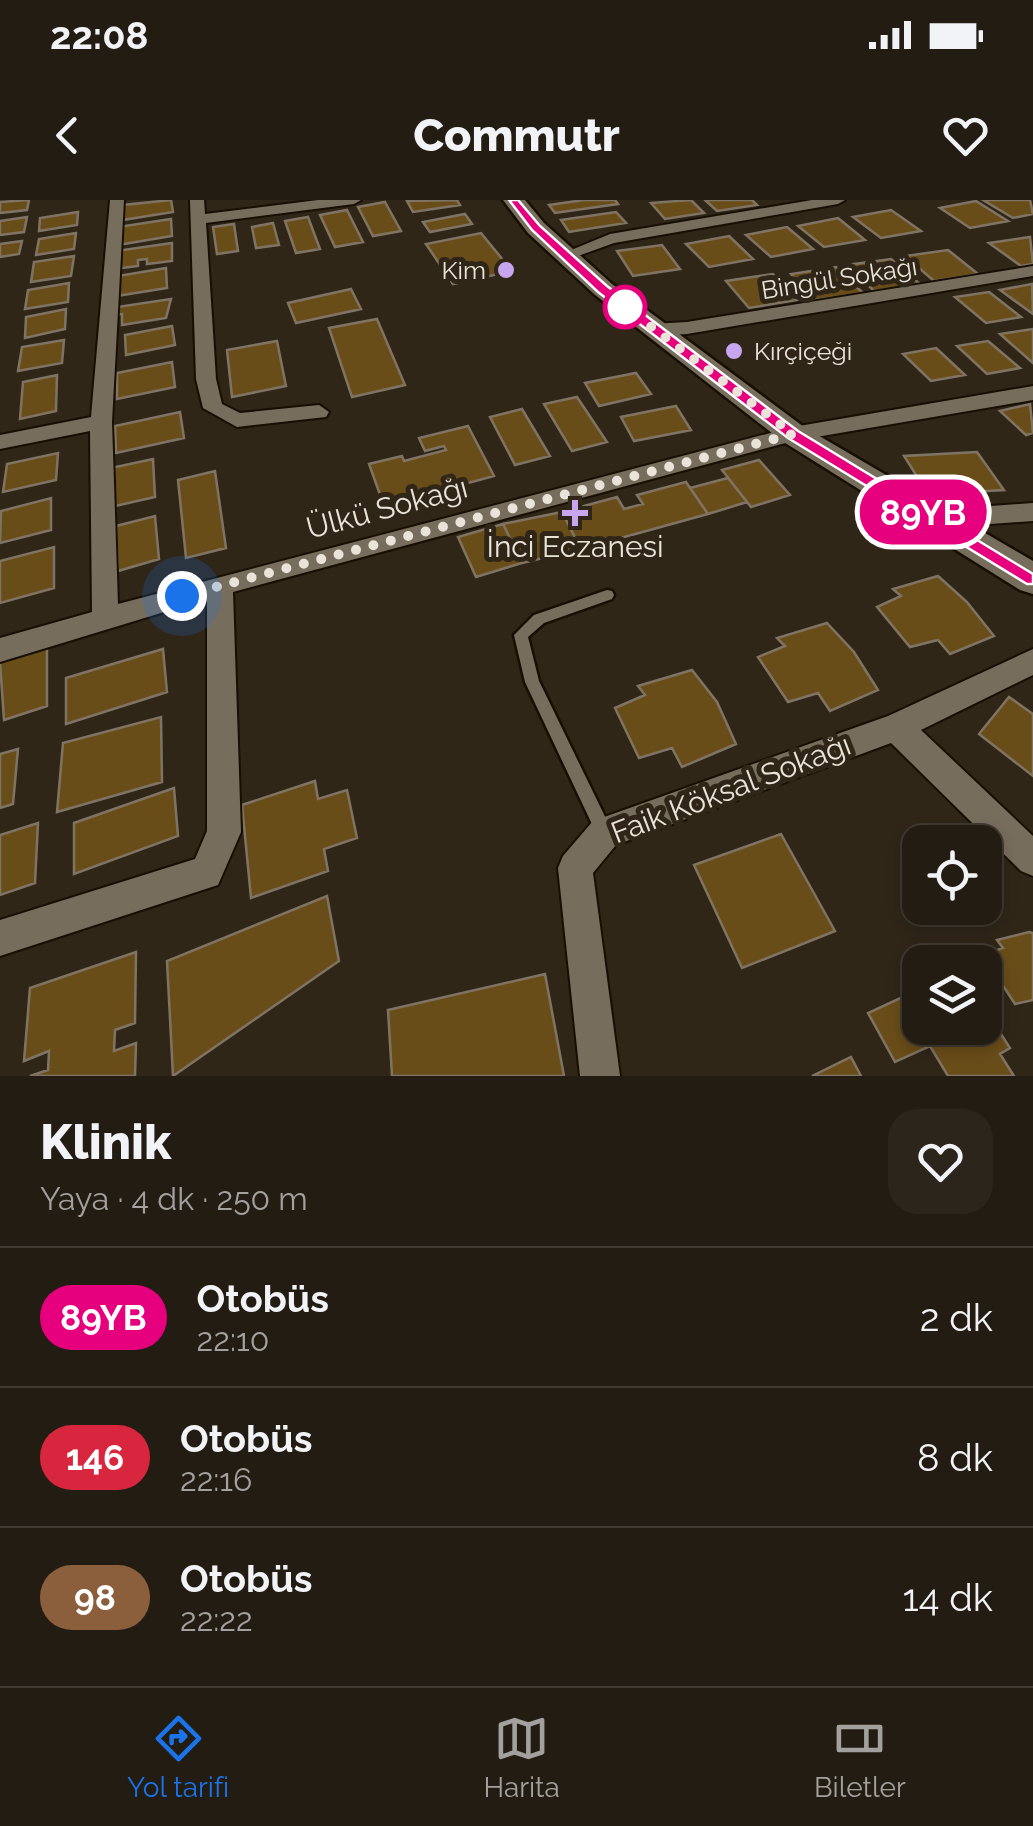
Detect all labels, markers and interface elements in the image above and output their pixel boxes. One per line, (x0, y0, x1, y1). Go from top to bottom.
text: 22:08 (50, 13, 149, 58)
icon: back (40, 108, 95, 163)
icon: heart (938, 108, 993, 163)
text: Commutr (413, 109, 620, 162)
street label: Bingül Sokağı (759, 251, 919, 305)
place label: Kim (441, 255, 486, 285)
marker: Kim (495, 259, 517, 281)
unlabelled marker (604, 286, 646, 328)
place label: Kırçiçeği (754, 336, 852, 366)
marker: Kırçiçeği (723, 340, 745, 362)
street label: Ülkü Sokağı (302, 469, 471, 546)
line badge: 89YB (853, 480, 993, 544)
text: 89YB (880, 492, 966, 533)
marker: İnci Eczanesi (564, 502, 586, 524)
place label: İnci Eczanesi (486, 529, 664, 564)
your location (157, 571, 207, 621)
street label: Faik Köksal Sokağı (606, 727, 855, 850)
map controls (902, 825, 1002, 1045)
button: locate (902, 825, 1002, 925)
button: layers (902, 945, 1002, 1045)
button: heart (888, 1109, 993, 1214)
text: Klinik (40, 1114, 171, 1170)
text: Yaya · 4 dk · 250 m (40, 1180, 308, 1217)
text: Otobüs (197, 1276, 329, 1321)
text: 2 dk (920, 1295, 993, 1340)
text: 89YB (60, 1297, 147, 1338)
text: 22:10 (197, 1321, 269, 1358)
text: Otobüs (180, 1416, 312, 1461)
text: 8 dk (917, 1435, 993, 1480)
text: 146 (66, 1437, 124, 1478)
text: 22:16 (180, 1461, 252, 1498)
text: Otobüs (180, 1556, 312, 1601)
text: 14 dk (903, 1575, 993, 1620)
text: 98 (74, 1577, 116, 1618)
text: 22:22 (180, 1601, 253, 1638)
tab: Yol tarifi (127, 1711, 229, 1804)
tab: Harita (483, 1711, 560, 1804)
tab: Biletler (814, 1711, 906, 1804)

